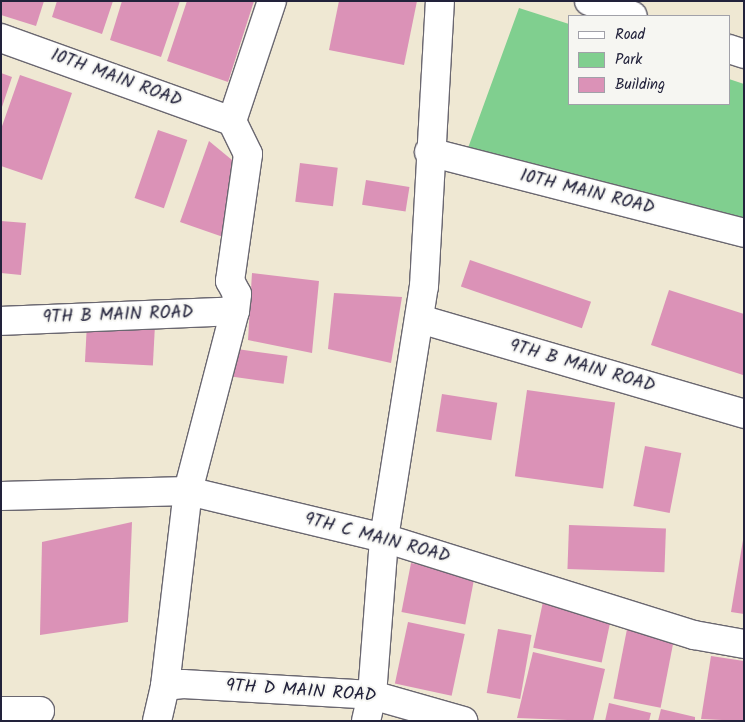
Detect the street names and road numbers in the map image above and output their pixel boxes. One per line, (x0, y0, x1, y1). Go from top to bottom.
street label: 10TH MAIN ROAD (48, 45, 184, 113)
street label: 10TH MAIN ROAD (518, 166, 656, 220)
street label: 9TH B MAIN ROAD (42, 303, 194, 329)
street label: 9TH B MAIN ROAD (507, 336, 657, 398)
street label: 9TH C MAIN ROAD (302, 509, 452, 569)
street label: 9TH D MAIN ROAD (225, 676, 377, 708)

